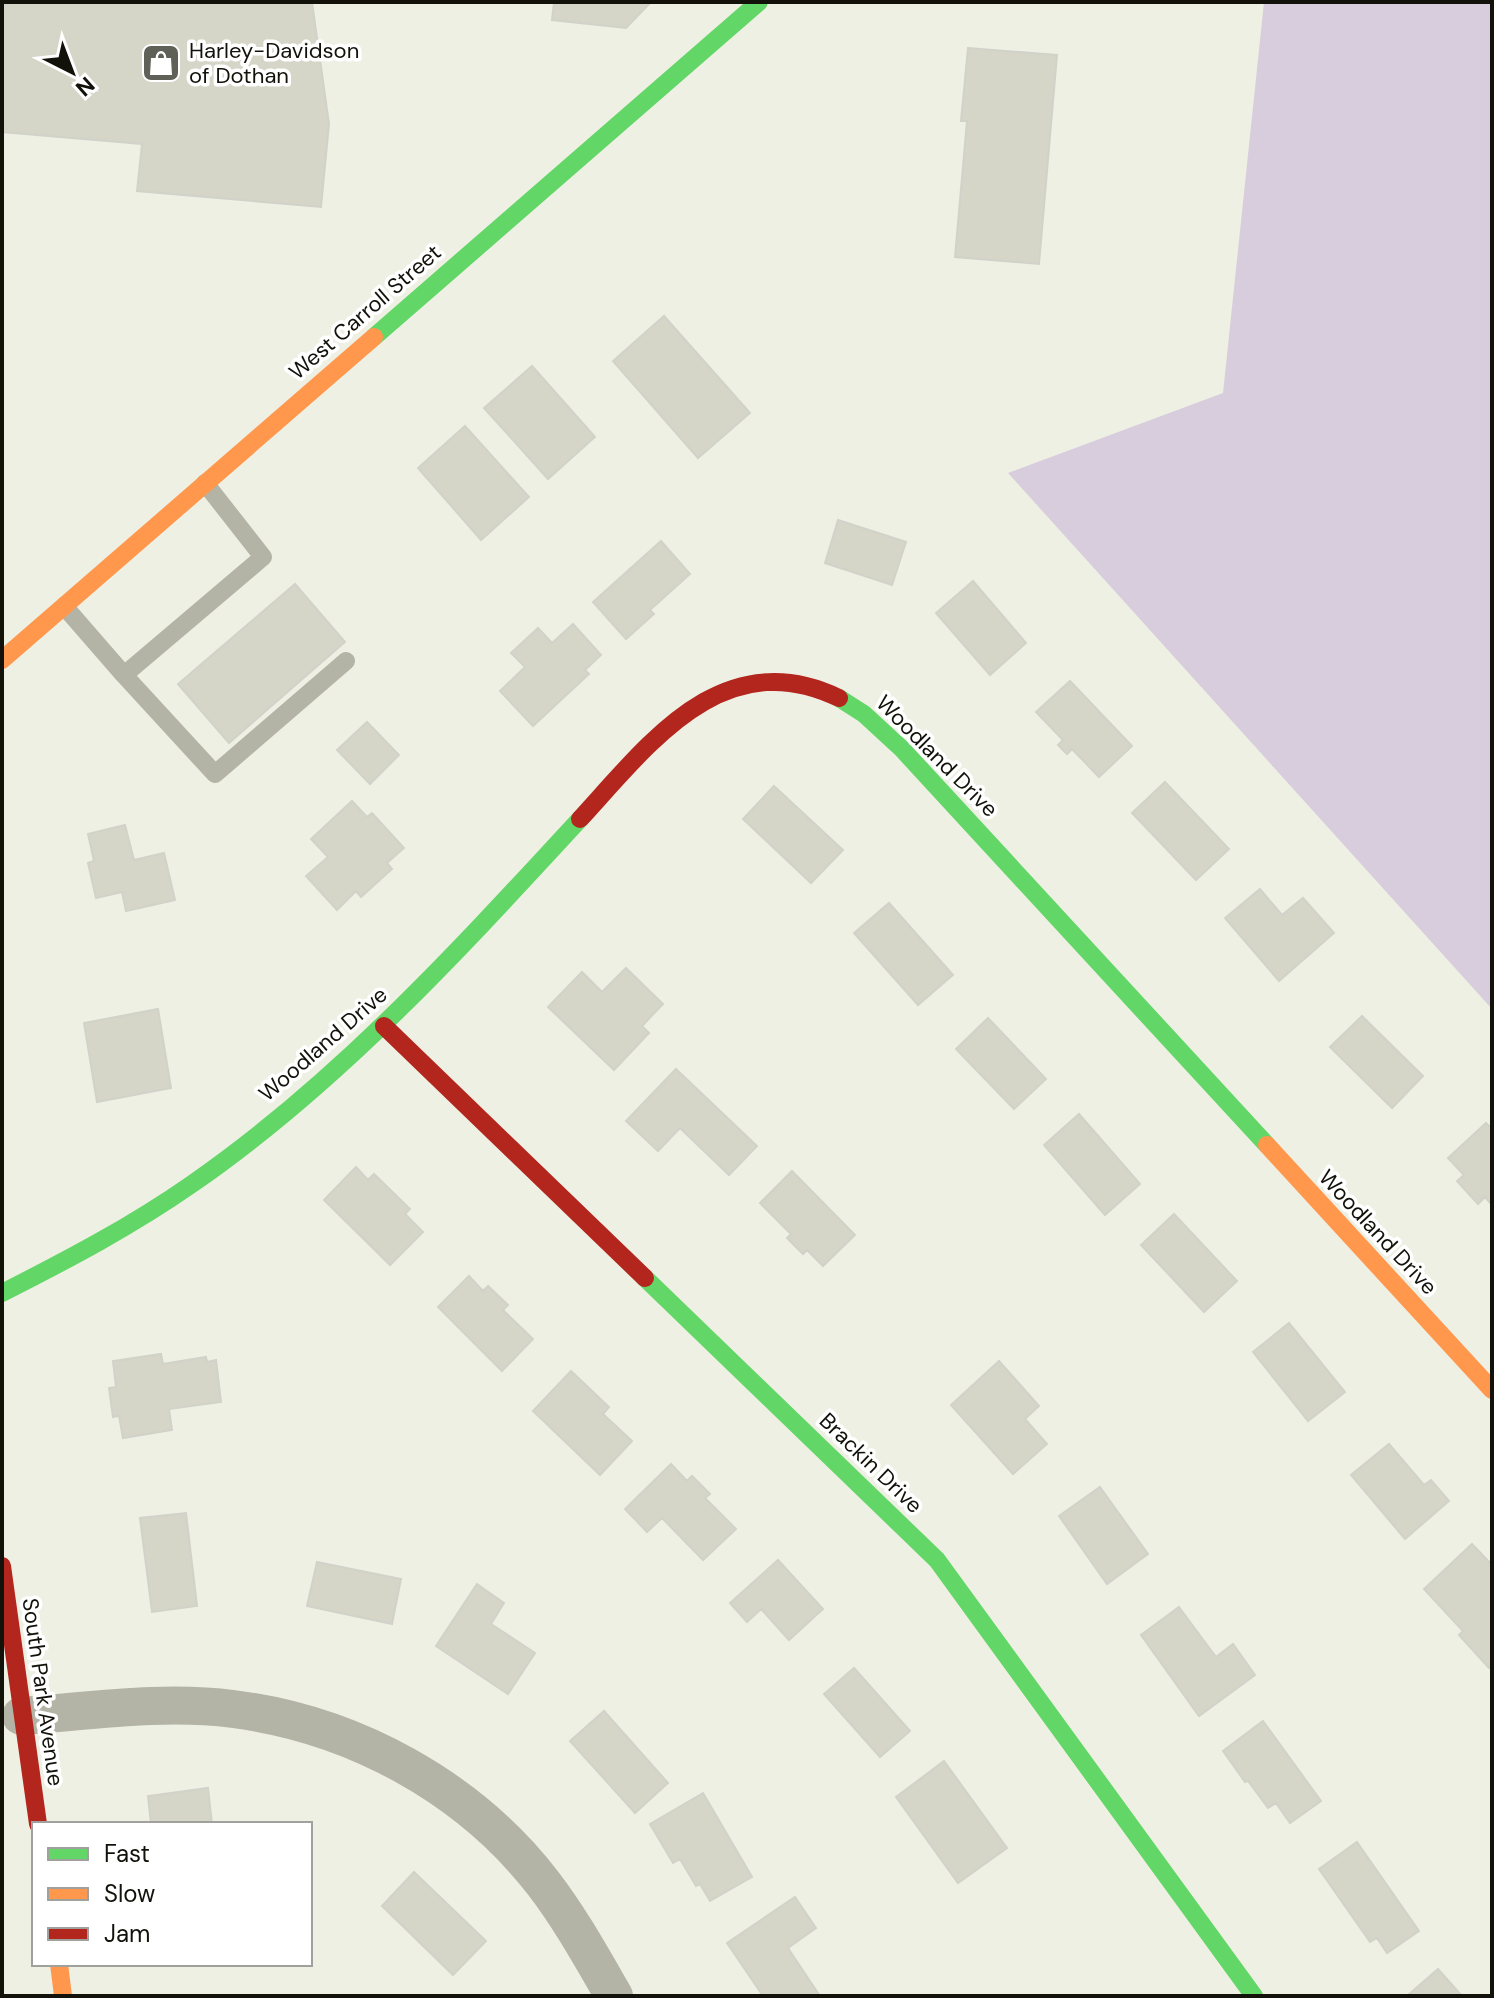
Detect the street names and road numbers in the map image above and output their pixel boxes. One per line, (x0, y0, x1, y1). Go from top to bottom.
street label: West Carroll Street (283, 238, 447, 386)
street label: Woodland Drive (870, 689, 1004, 823)
street label: Woodland Drive (253, 980, 393, 1108)
street label: Woodland Drive (1312, 1163, 1444, 1301)
street label: Brackin Drive (813, 1406, 929, 1520)
street label: South Park Avenue (15, 1596, 71, 1788)

